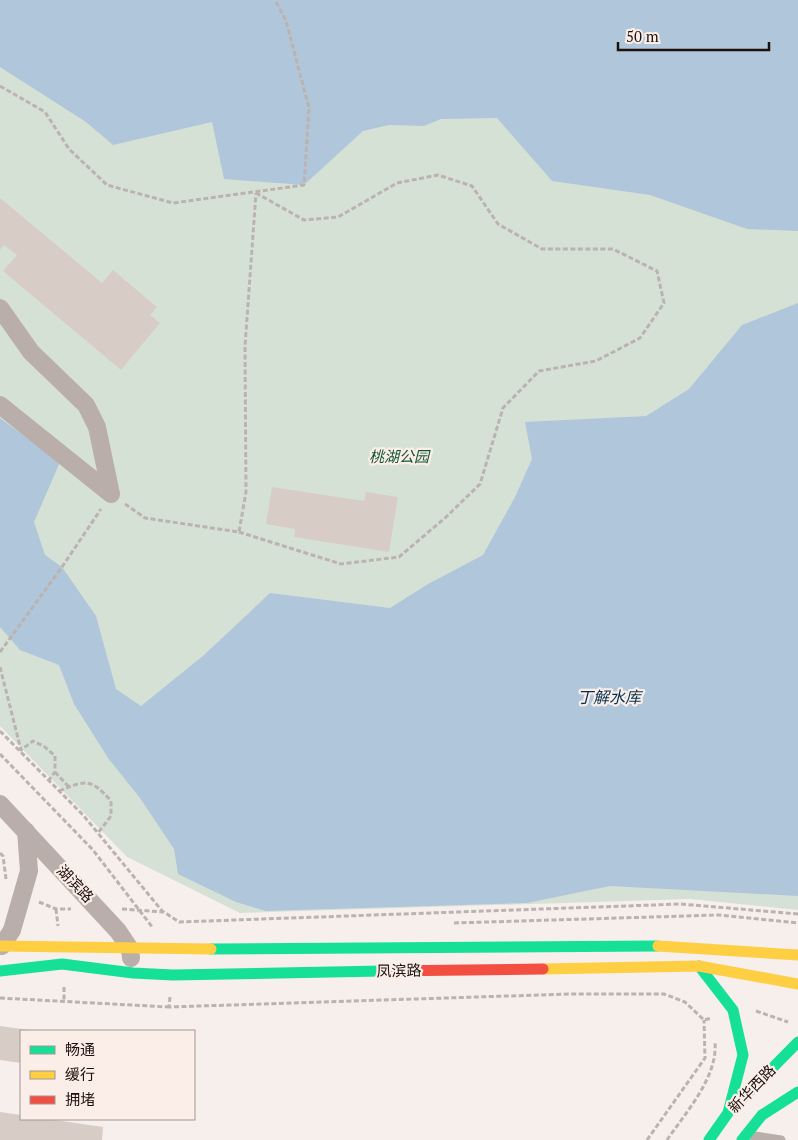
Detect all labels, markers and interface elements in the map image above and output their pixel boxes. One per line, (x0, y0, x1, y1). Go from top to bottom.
scale bar (618, 20, 769, 52)
text: 50 m (626, 26, 659, 46)
park label: 桃湖公园 (369, 446, 431, 466)
water label: 丁解水库 (577, 686, 644, 708)
street label: 湖滨路 (53, 860, 99, 906)
street label: 凤滨路 (376, 960, 422, 980)
legend (20, 1030, 195, 1120)
text: 畅通 (65, 1039, 95, 1059)
street label: 新华西路 (723, 1060, 779, 1117)
text: 缓行 (65, 1064, 95, 1084)
text: 拥堵 (65, 1089, 95, 1109)

